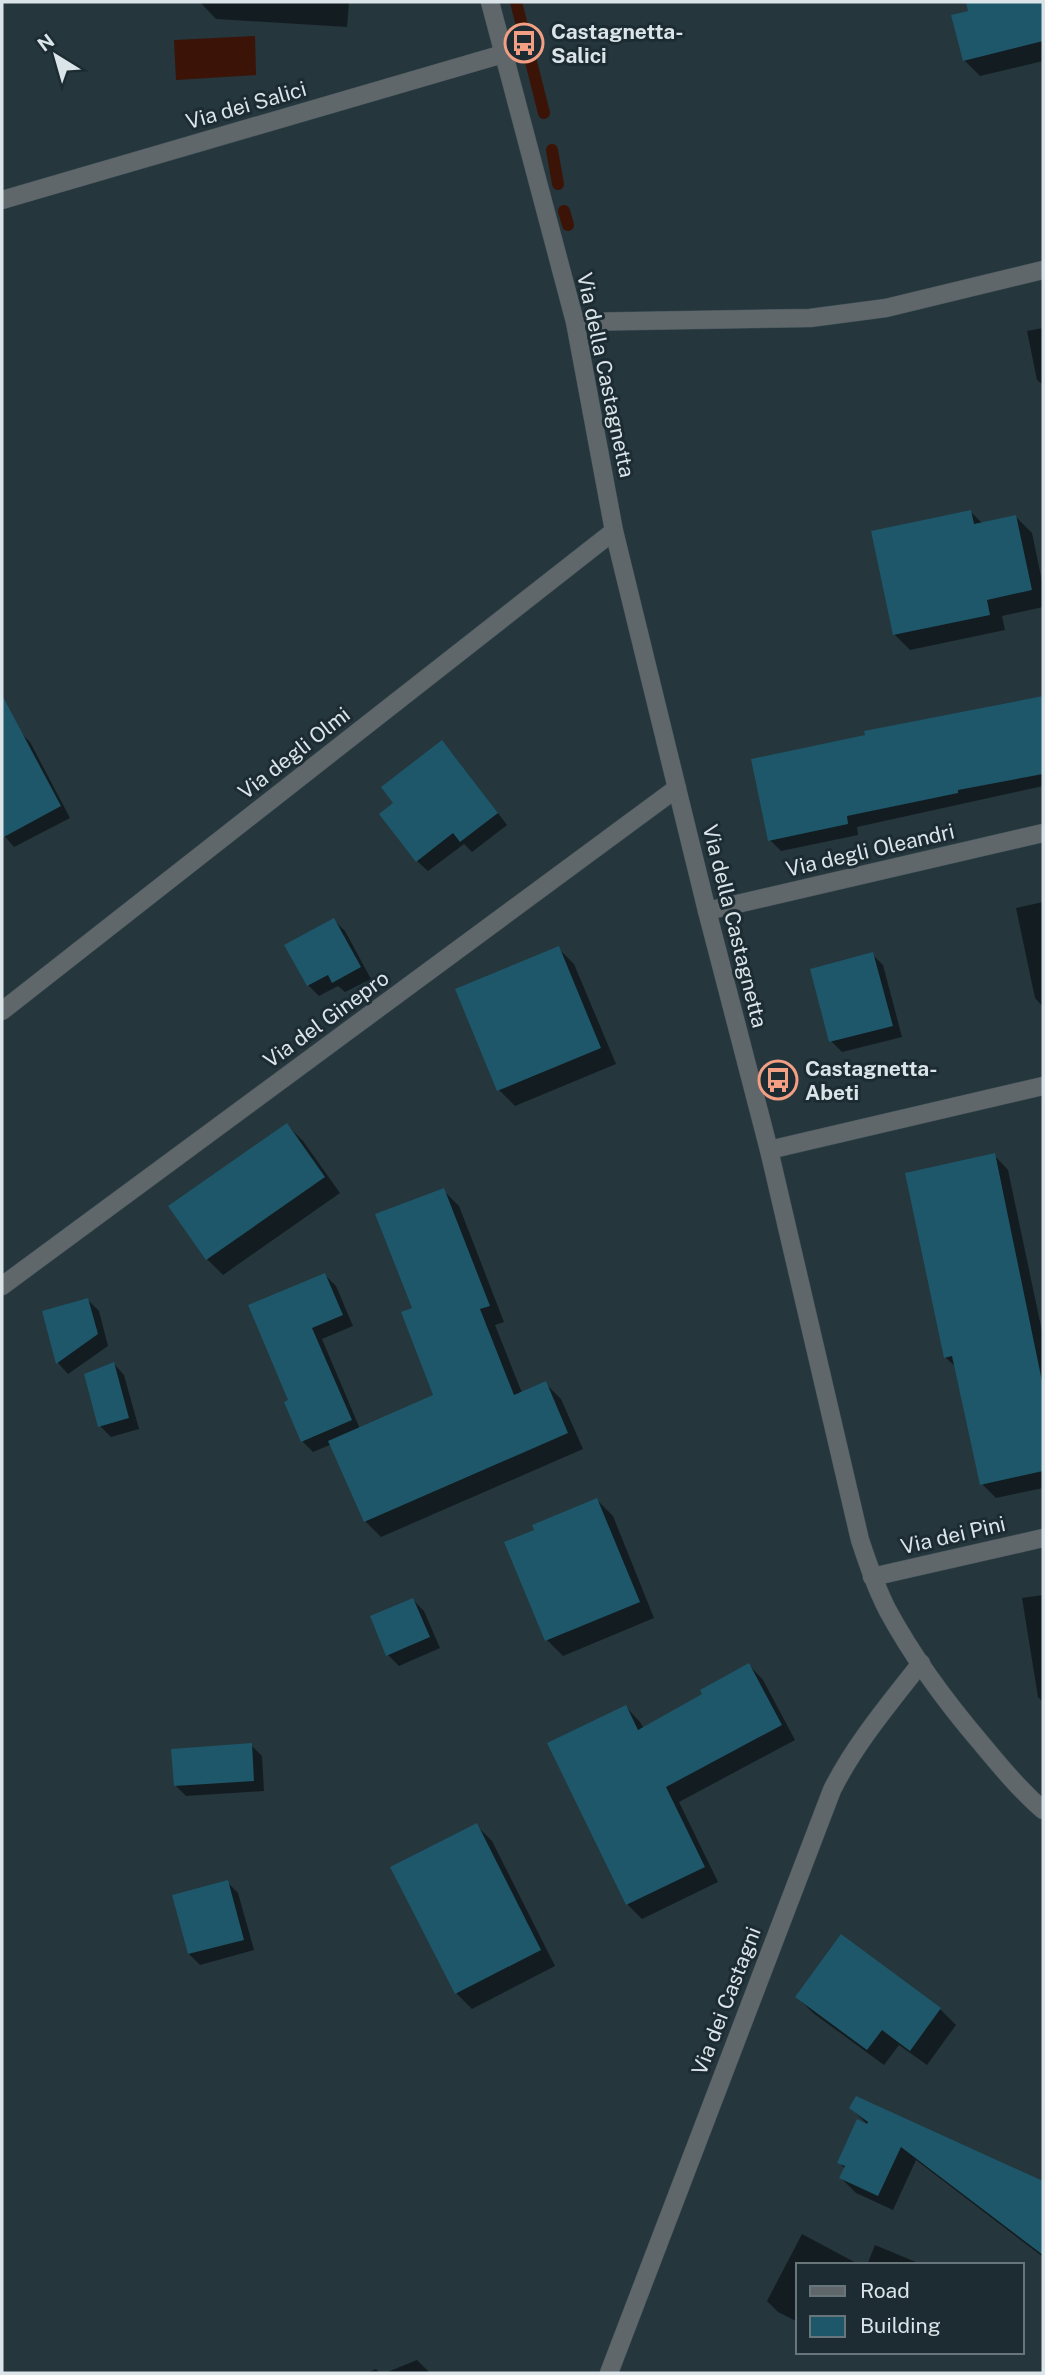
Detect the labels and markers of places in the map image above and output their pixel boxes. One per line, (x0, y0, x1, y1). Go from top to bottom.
place label: Castagnetta- Salici (551, 19, 684, 68)
bus stop icon: Castagnetta- Salici (503, 22, 545, 64)
place label: Castagnetta- Abeti (805, 1056, 938, 1105)
bus stop icon: Castagnetta- Abeti (757, 1059, 799, 1101)

